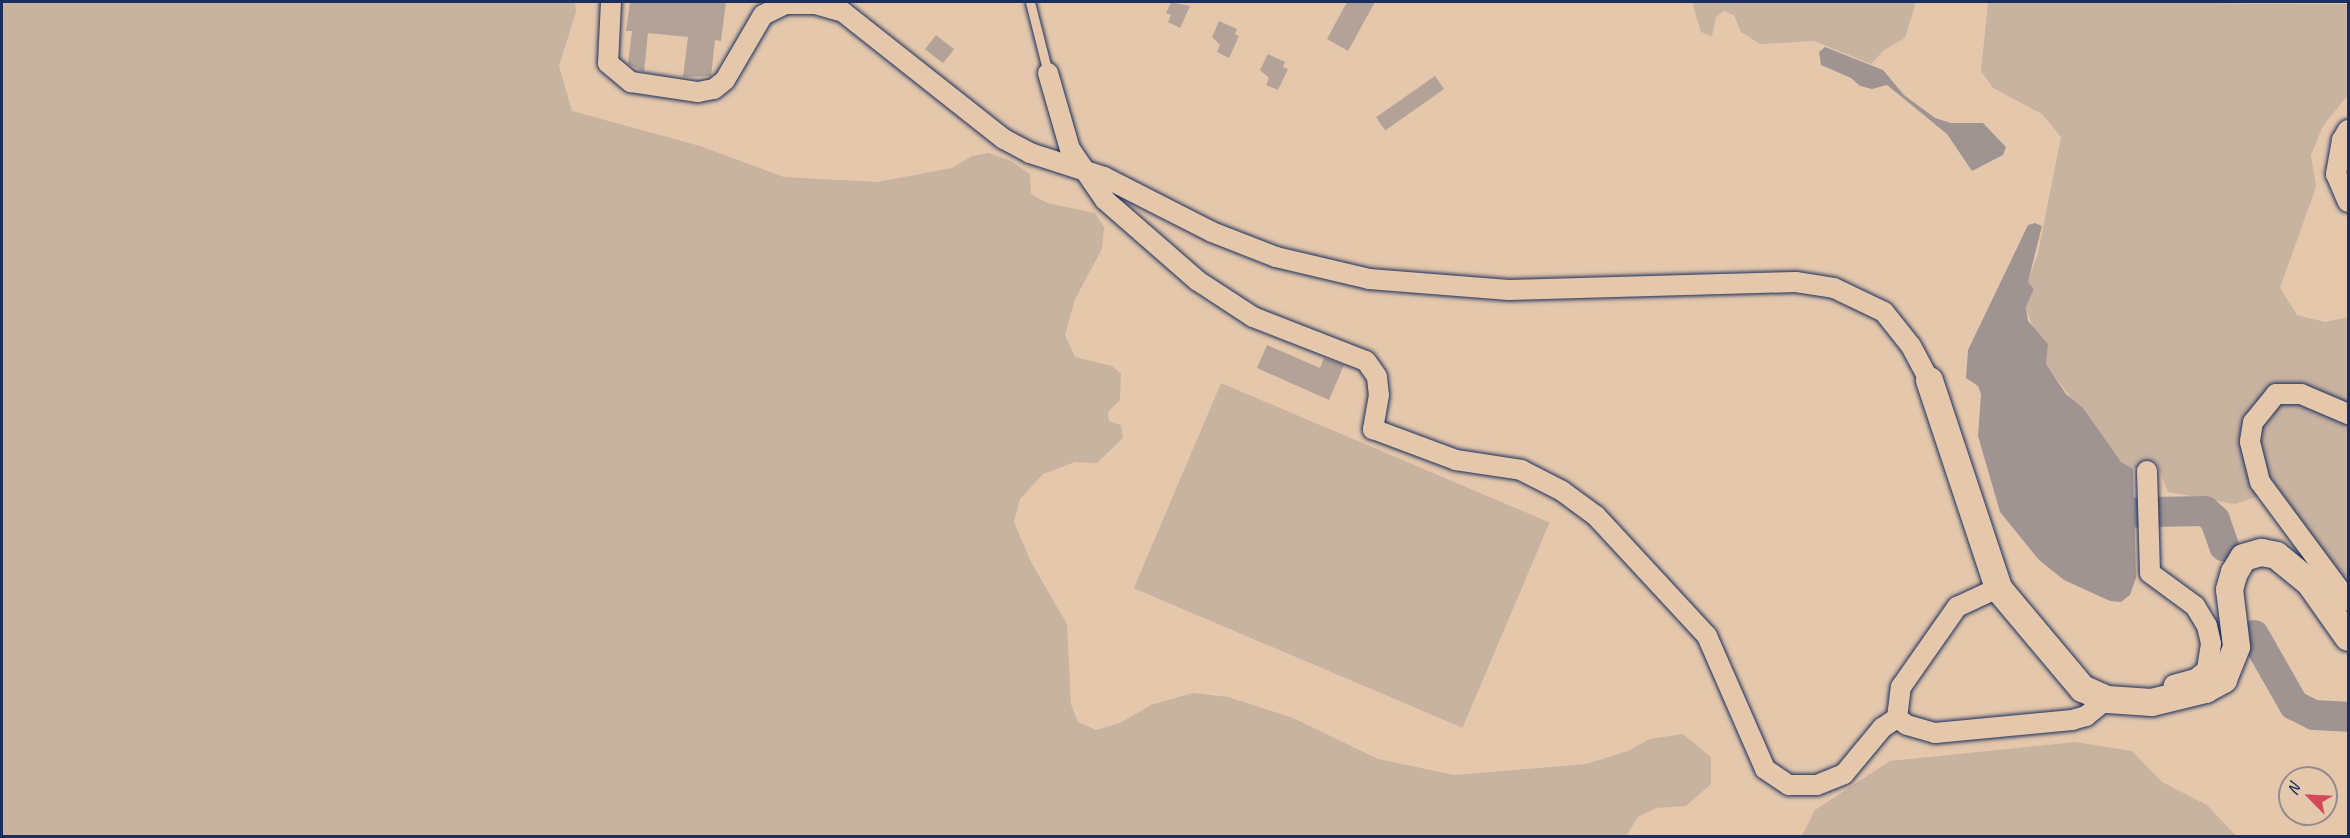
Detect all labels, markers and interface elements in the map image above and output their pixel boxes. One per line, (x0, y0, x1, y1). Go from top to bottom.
north arrow (2278, 766, 2338, 826)
text: N (2282, 781, 2305, 798)

